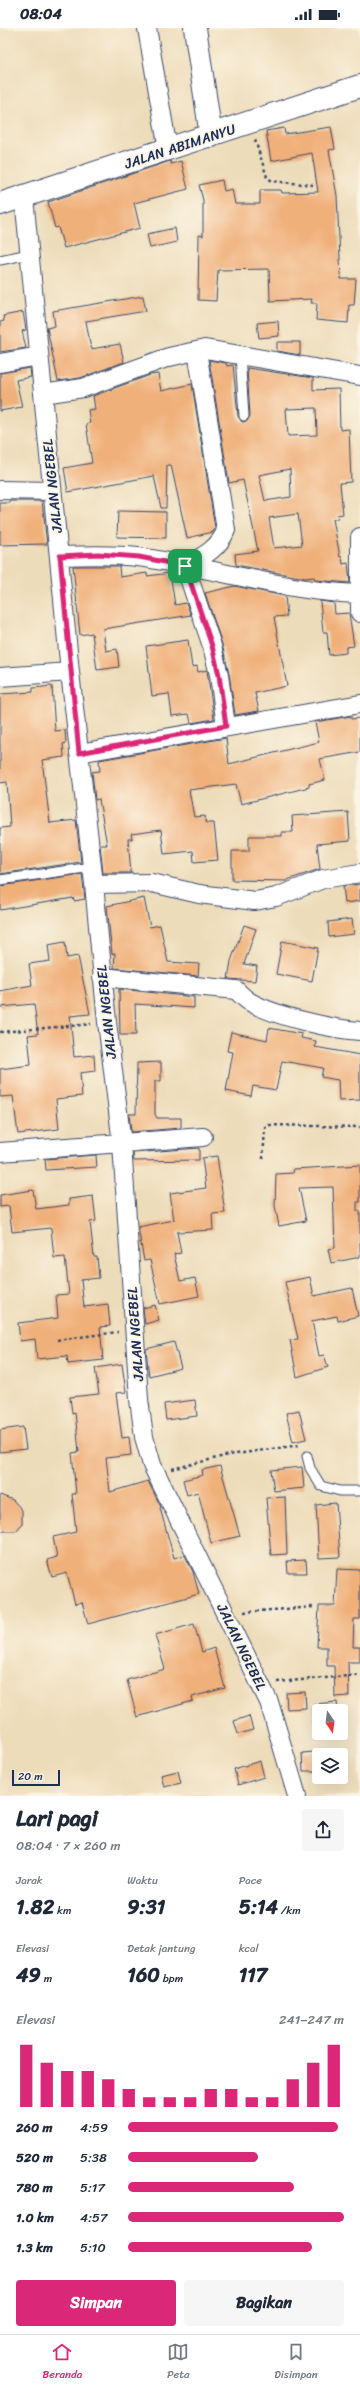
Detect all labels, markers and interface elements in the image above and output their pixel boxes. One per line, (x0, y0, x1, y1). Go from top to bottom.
text: 08:04 (20, 1, 62, 27)
street label: JALAN ABIMANYU (120, 117, 239, 177)
street label: JALAN NGEBEL (35, 437, 70, 535)
pin (168, 549, 202, 583)
icon: arrive (174, 555, 196, 577)
street label: JALAN NGEBEL (89, 963, 124, 1061)
street label: JALAN NGEBEL (120, 1286, 151, 1383)
street label: JALAN NGEBEL (209, 1598, 274, 1696)
north arrow (312, 1704, 348, 1740)
map controls (312, 1704, 348, 1784)
button: layers (312, 1748, 348, 1784)
text: 20 m (18, 1767, 43, 1786)
scale bar (12, 1768, 60, 1787)
text: Lari pagi (16, 1799, 98, 1838)
button: share (302, 1809, 344, 1851)
text: 08:04 · 7 × 260 m (16, 1834, 120, 1857)
text: Jarak (16, 1871, 43, 1890)
text: Waktu (127, 1871, 158, 1890)
text: Pace (239, 1871, 262, 1890)
text: 1.82 (16, 1890, 54, 1925)
text: 9:31 (127, 1890, 165, 1925)
text: 5:14 (239, 1890, 278, 1925)
text: km (54, 1901, 71, 1920)
text: /km (278, 1901, 301, 1920)
text: Elevasi (16, 1939, 49, 1958)
text: Detak jantung (127, 1939, 195, 1958)
text: kcal (239, 1939, 259, 1958)
text: 49 (16, 1958, 41, 1993)
text: 160 (127, 1958, 160, 1993)
text: 117 (239, 1958, 267, 1993)
text: m (41, 1969, 52, 1988)
text: bpm (160, 1969, 183, 1988)
text: Elevasi (16, 2008, 55, 2031)
text: 241–247 m (279, 2008, 344, 2031)
text: 260 m (16, 2116, 52, 2139)
text: 4:59 (80, 2116, 108, 2139)
text: 520 m (16, 2146, 53, 2169)
text: 5:38 (80, 2146, 107, 2169)
text: 780 m (16, 2176, 53, 2199)
text: 5:17 (80, 2176, 105, 2199)
text: 1.0 km (16, 2206, 54, 2229)
text: 4:57 (80, 2206, 107, 2229)
text: 1.3 km (16, 2236, 53, 2259)
text: 5:10 (80, 2236, 106, 2259)
button: Simpan (16, 2280, 176, 2326)
button: Bagikan (184, 2280, 344, 2326)
tab: Beranda (42, 2341, 82, 2384)
tab: Peta (167, 2341, 190, 2384)
tab: Disimpan (274, 2341, 318, 2384)

